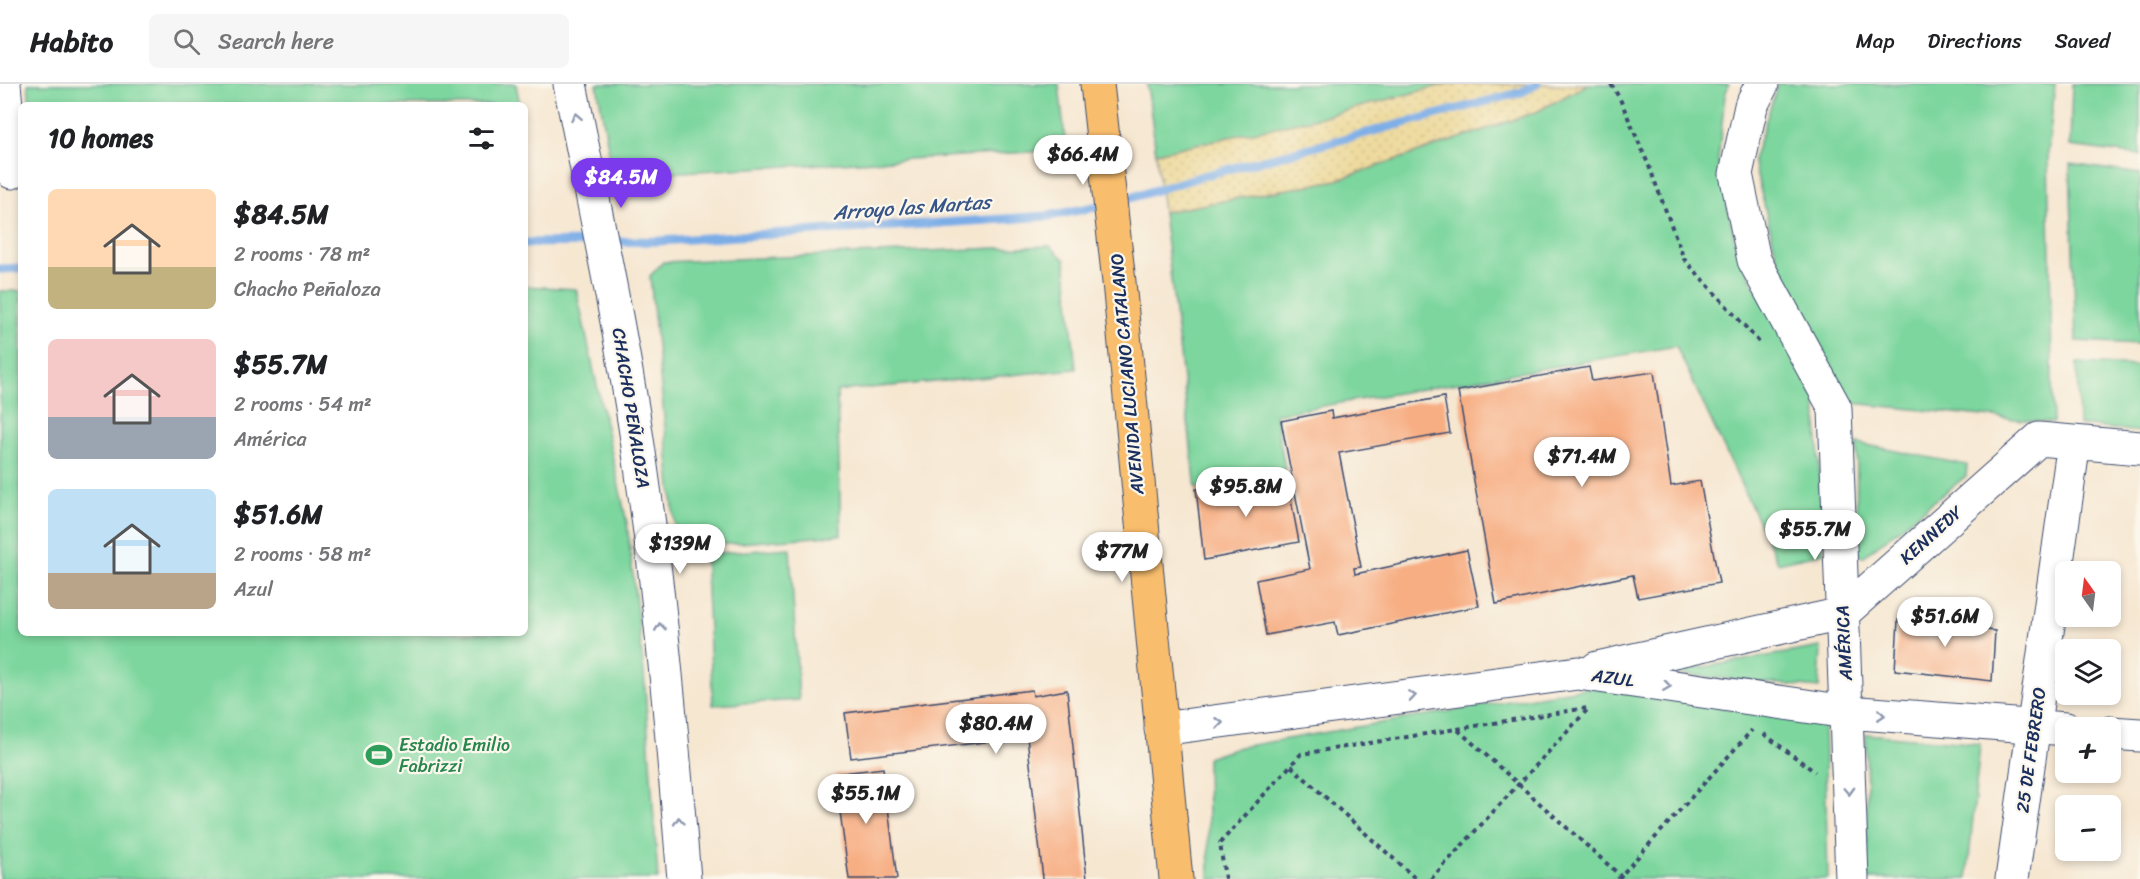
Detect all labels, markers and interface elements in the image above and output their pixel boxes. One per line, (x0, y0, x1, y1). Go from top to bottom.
search box (149, 14, 569, 68)
text: Habito (30, 17, 113, 66)
text: Search here (218, 22, 334, 61)
text: Map (1856, 22, 1894, 60)
text: Directions (1927, 22, 2022, 60)
text: Saved (2055, 22, 2110, 60)
icon: search (170, 25, 203, 58)
one-way arrow (570, 112, 583, 122)
text: 10 homes (48, 115, 153, 161)
icon: filters (465, 122, 498, 155)
pin: $66.4M (1034, 135, 1132, 186)
text: $66.4M (1047, 137, 1119, 172)
pin: $84.5M (572, 158, 670, 209)
text: $84.5M (585, 160, 657, 195)
water label: Arroyo las Martas (831, 184, 995, 231)
text: $84.5M (234, 191, 328, 237)
icon: home (96, 213, 168, 285)
text: 2 rooms · 78 m² (234, 237, 370, 272)
street label: AVENIDA LUCIANO CATALANO (1101, 252, 1154, 497)
text: Chacho Peñaloza (234, 272, 381, 307)
street label: CHACHO PEÑALOZA (603, 326, 659, 490)
text: $55.7M (234, 341, 327, 387)
icon: home (96, 363, 168, 435)
text: 2 rooms · 54 m² (234, 387, 372, 422)
text: América (234, 422, 307, 457)
pin: $71.4M (1533, 437, 1631, 488)
text: $71.4M (1548, 439, 1616, 474)
pin: $95.8M (1197, 467, 1295, 518)
text: $95.8M (1210, 469, 1282, 504)
text: $51.6M (234, 491, 322, 537)
street label: KENNEDY (1892, 497, 1971, 573)
pin: $55.7M (1766, 510, 1864, 561)
text: $55.7M (1779, 512, 1851, 547)
icon: home (96, 513, 168, 585)
pin: $139M (638, 524, 722, 575)
text: $139M (649, 526, 711, 561)
pin: $77M (1086, 532, 1158, 583)
text: $77M (1096, 534, 1148, 569)
text: 2 rooms · 58 m² (234, 537, 371, 572)
north arrow (2055, 561, 2121, 627)
map controls (2055, 561, 2121, 861)
text: Azul (234, 572, 273, 607)
pin: $51.6M (1896, 597, 1994, 648)
text: $51.6M (1911, 599, 1979, 634)
street label: AMÉRICA (1826, 605, 1862, 682)
one-way arrow (654, 622, 667, 631)
button: layers (2055, 639, 2121, 705)
street label: AZUL (1589, 659, 1637, 697)
one-way arrow (1663, 679, 1672, 691)
street label: 25 DE FEBRERO (2006, 685, 2056, 815)
one-way arrow (1407, 691, 1417, 703)
pin: $80.4M (947, 704, 1045, 755)
text: $80.4M (959, 706, 1033, 741)
one-way arrow (1877, 708, 1886, 721)
one-way arrow (1214, 717, 1223, 729)
button: + (2055, 717, 2121, 783)
place label: Estadio Emilio Fabrizzi (399, 729, 510, 782)
sports icon: Estadio Emilio Fabrizzi (364, 740, 394, 770)
pin: $55.1M (817, 774, 915, 825)
text: $55.1M (832, 776, 900, 811)
one-way arrow (1843, 787, 1856, 796)
button: − (2055, 795, 2121, 861)
one-way arrow (673, 816, 686, 825)

